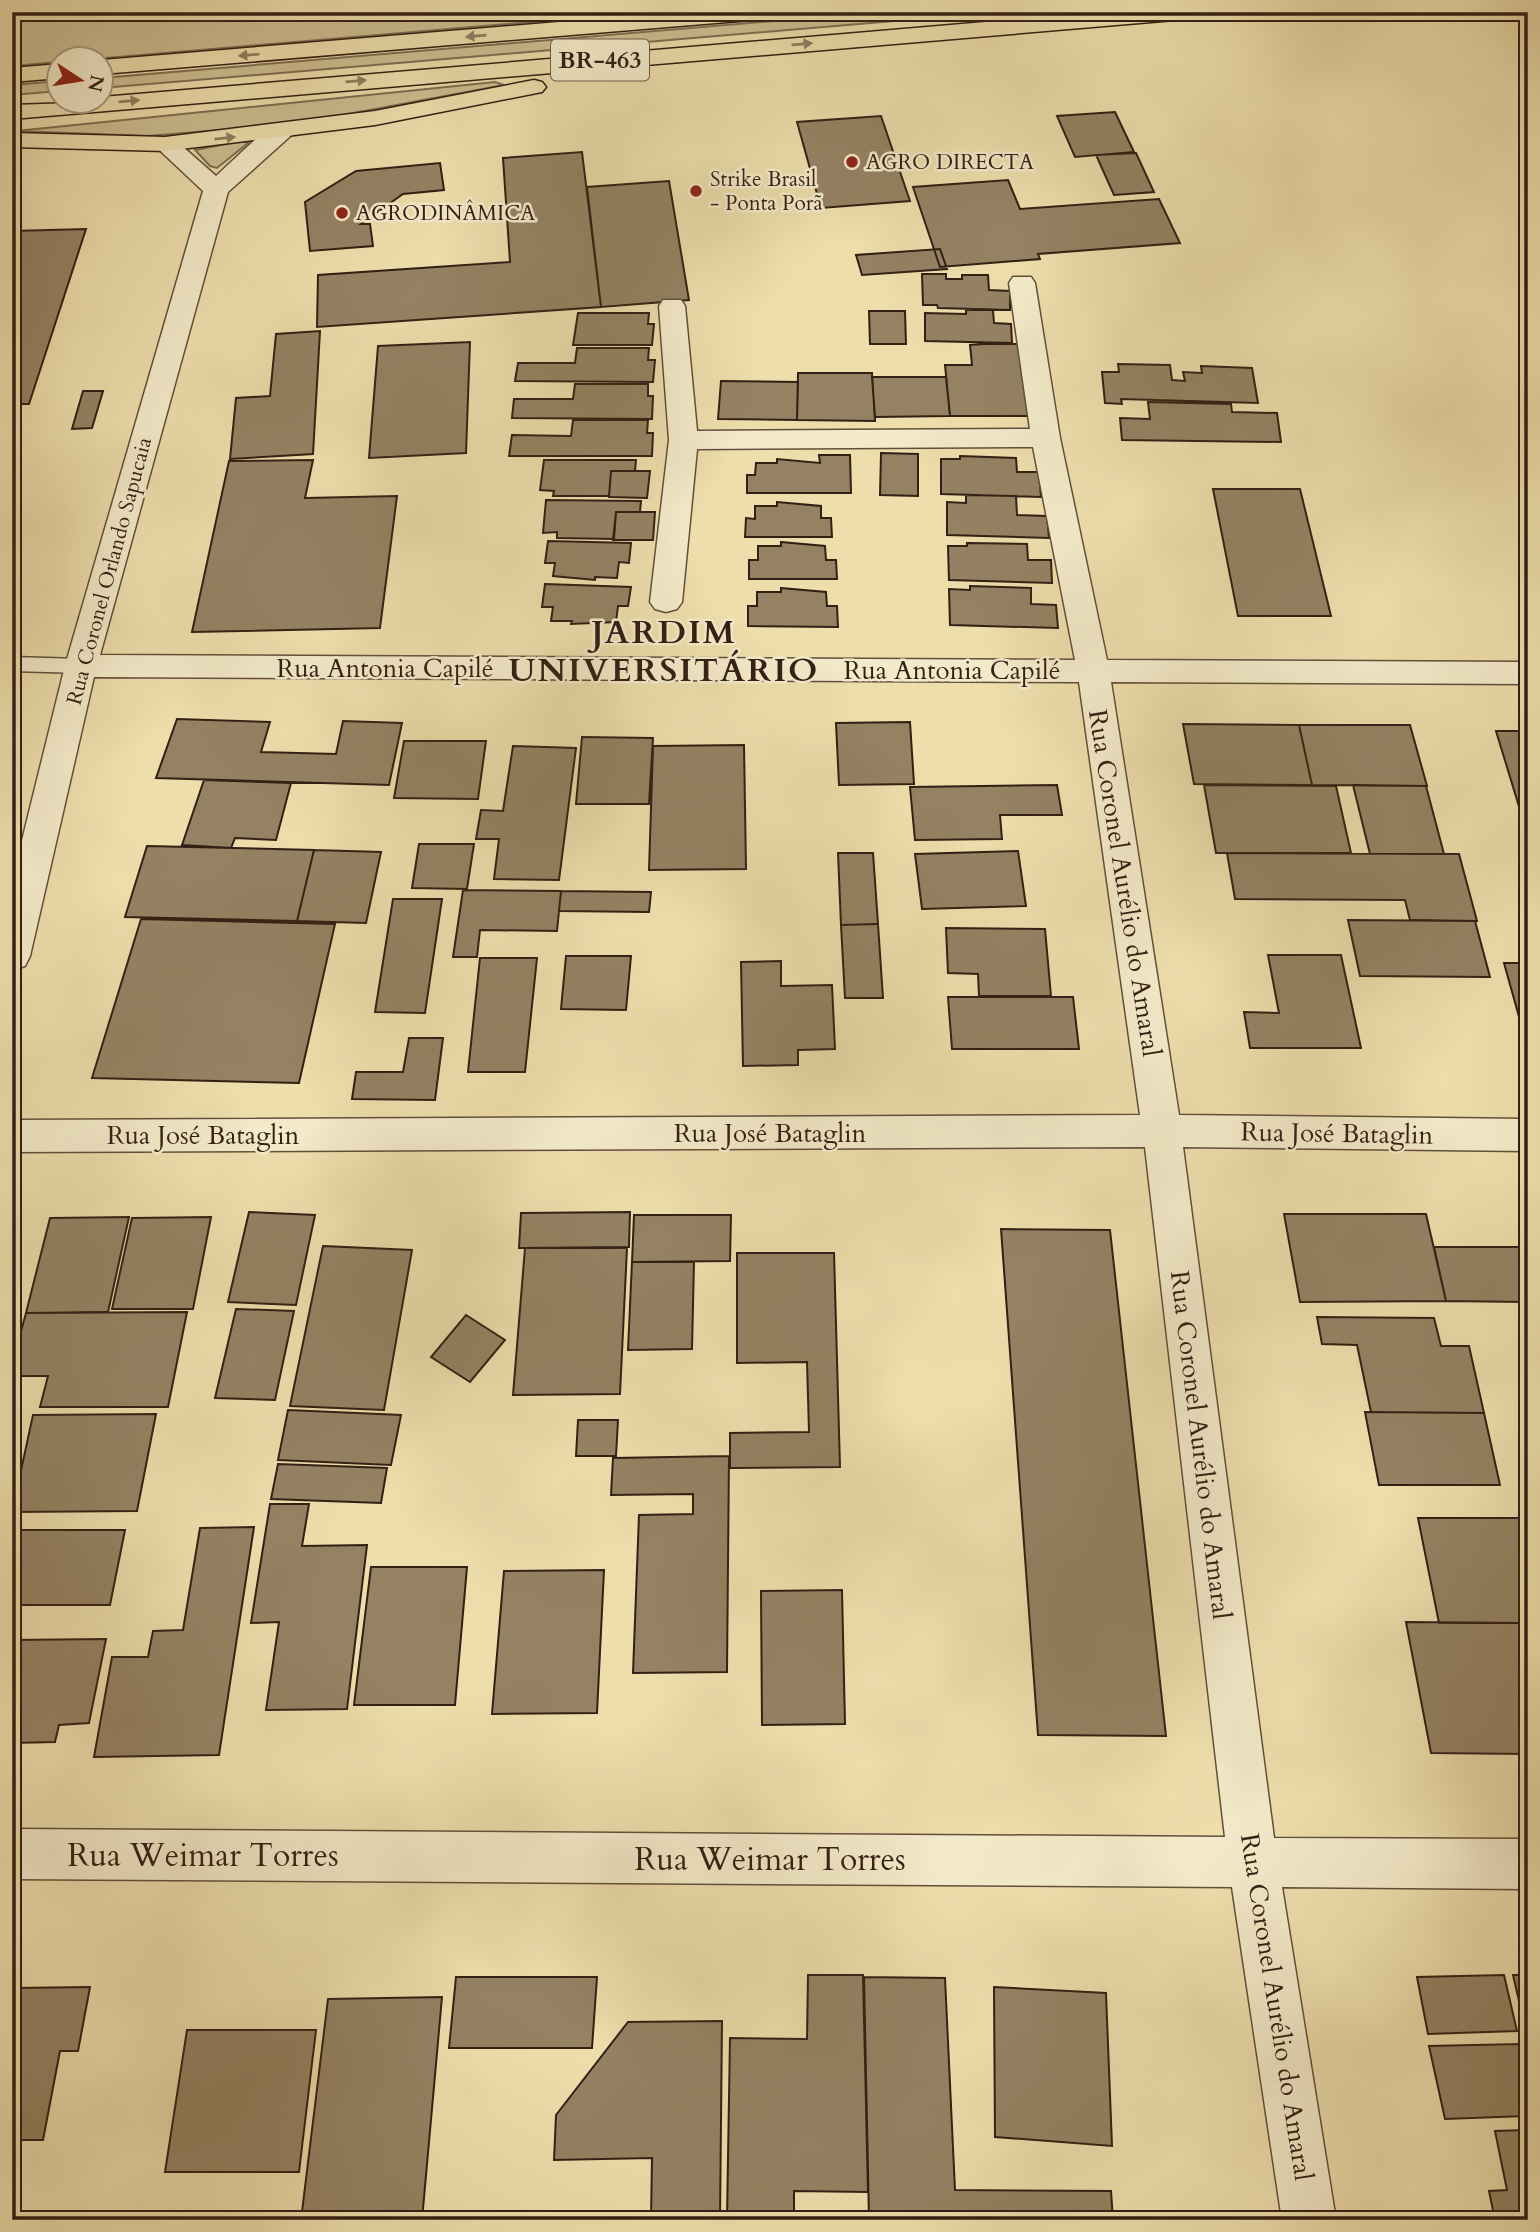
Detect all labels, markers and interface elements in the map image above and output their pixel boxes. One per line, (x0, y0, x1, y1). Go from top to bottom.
one-way arrow (465, 31, 487, 42)
one-way arrow (791, 38, 813, 49)
road number: BR-463 (551, 40, 649, 80)
north arrow (46, 46, 116, 116)
one-way arrow (238, 50, 260, 61)
text: N (81, 73, 110, 95)
one-way arrow (345, 75, 367, 86)
one-way arrow (118, 95, 140, 106)
one-way arrow (214, 132, 236, 143)
place label: AGRO DIRECTA (866, 148, 1034, 177)
marker: AGRO DIRECTA (844, 154, 860, 170)
place label: Strike Brasil - Ponta Porã (710, 165, 823, 218)
marker: Strike Brasil - Ponta Porã (688, 183, 704, 199)
place label: AGRODINÂMICA (356, 199, 535, 228)
marker: AGRODINÂMICA (334, 205, 350, 221)
street label: Rua Coronel Orlando Sapucaia (60, 434, 159, 708)
district label: JARDIM UNIVERSITÁRIO (508, 610, 820, 693)
street label: Rua Antonia Capilé (276, 651, 494, 686)
street label: Rua Antonia Capilé (843, 653, 1061, 688)
street label: Rua Coronel Aurélio do Amaral (1080, 707, 1169, 1060)
street label: Rua José Bataglin (1240, 1114, 1434, 1153)
street label: Rua José Bataglin (674, 1116, 866, 1151)
street label: Rua José Bataglin (107, 1118, 299, 1153)
street label: Rua Coronel Aurélio do Amaral (1162, 1269, 1239, 1622)
street label: Rua Coronel Aurélio do Amaral (1232, 1831, 1321, 2184)
street label: Rua Weimar Torres (67, 1834, 339, 1878)
street label: Rua Weimar Torres (634, 1838, 906, 1882)

